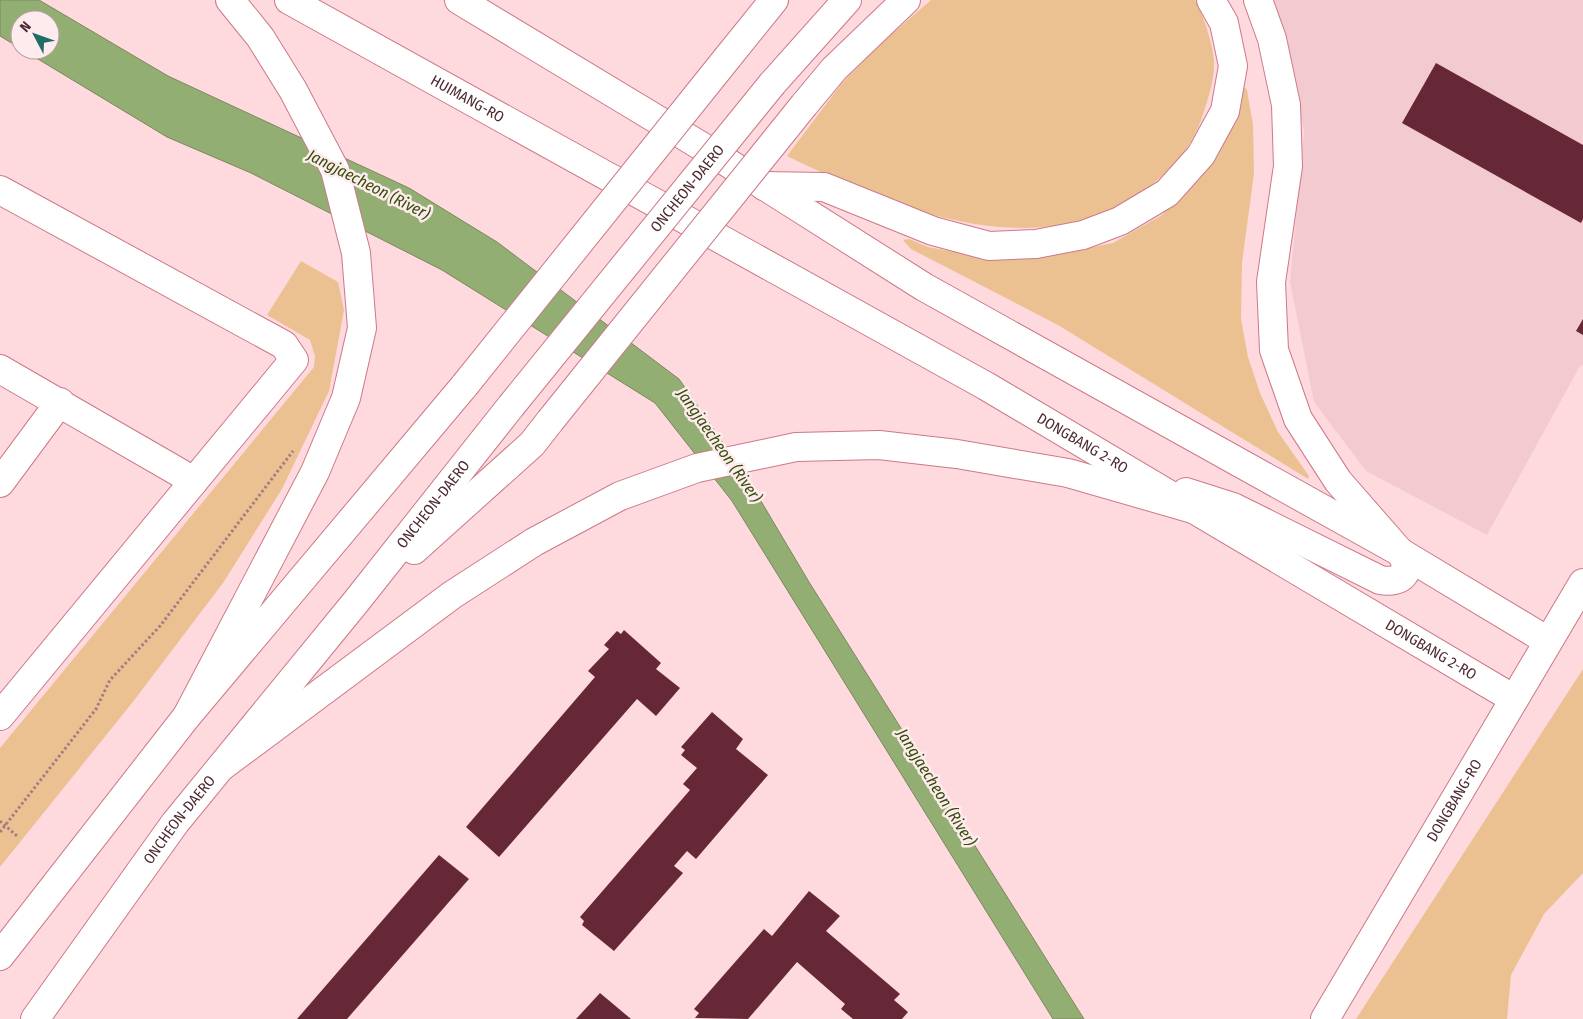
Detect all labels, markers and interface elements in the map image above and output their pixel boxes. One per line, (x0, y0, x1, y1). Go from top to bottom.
north arrow (10, 10, 60, 60)
text: N (16, 18, 35, 36)
street label: HUIMANG-RO (428, 71, 507, 126)
street label: ONCHEON-DAERO (647, 141, 728, 236)
water label: Jangjaecheon (River) (304, 145, 433, 224)
water label: Jangjaecheon (River) (673, 384, 766, 506)
street label: DONGBANG 2-RO (1034, 409, 1131, 477)
street label: ONCHEON-DAERO (393, 457, 473, 552)
street label: DONGBANG 2-RO (1382, 616, 1480, 684)
water label: Jangjaecheon (River) (892, 724, 981, 850)
street label: DONGBANG-RO (1423, 756, 1486, 845)
street label: ONCHEON-DAERO (140, 772, 219, 868)

